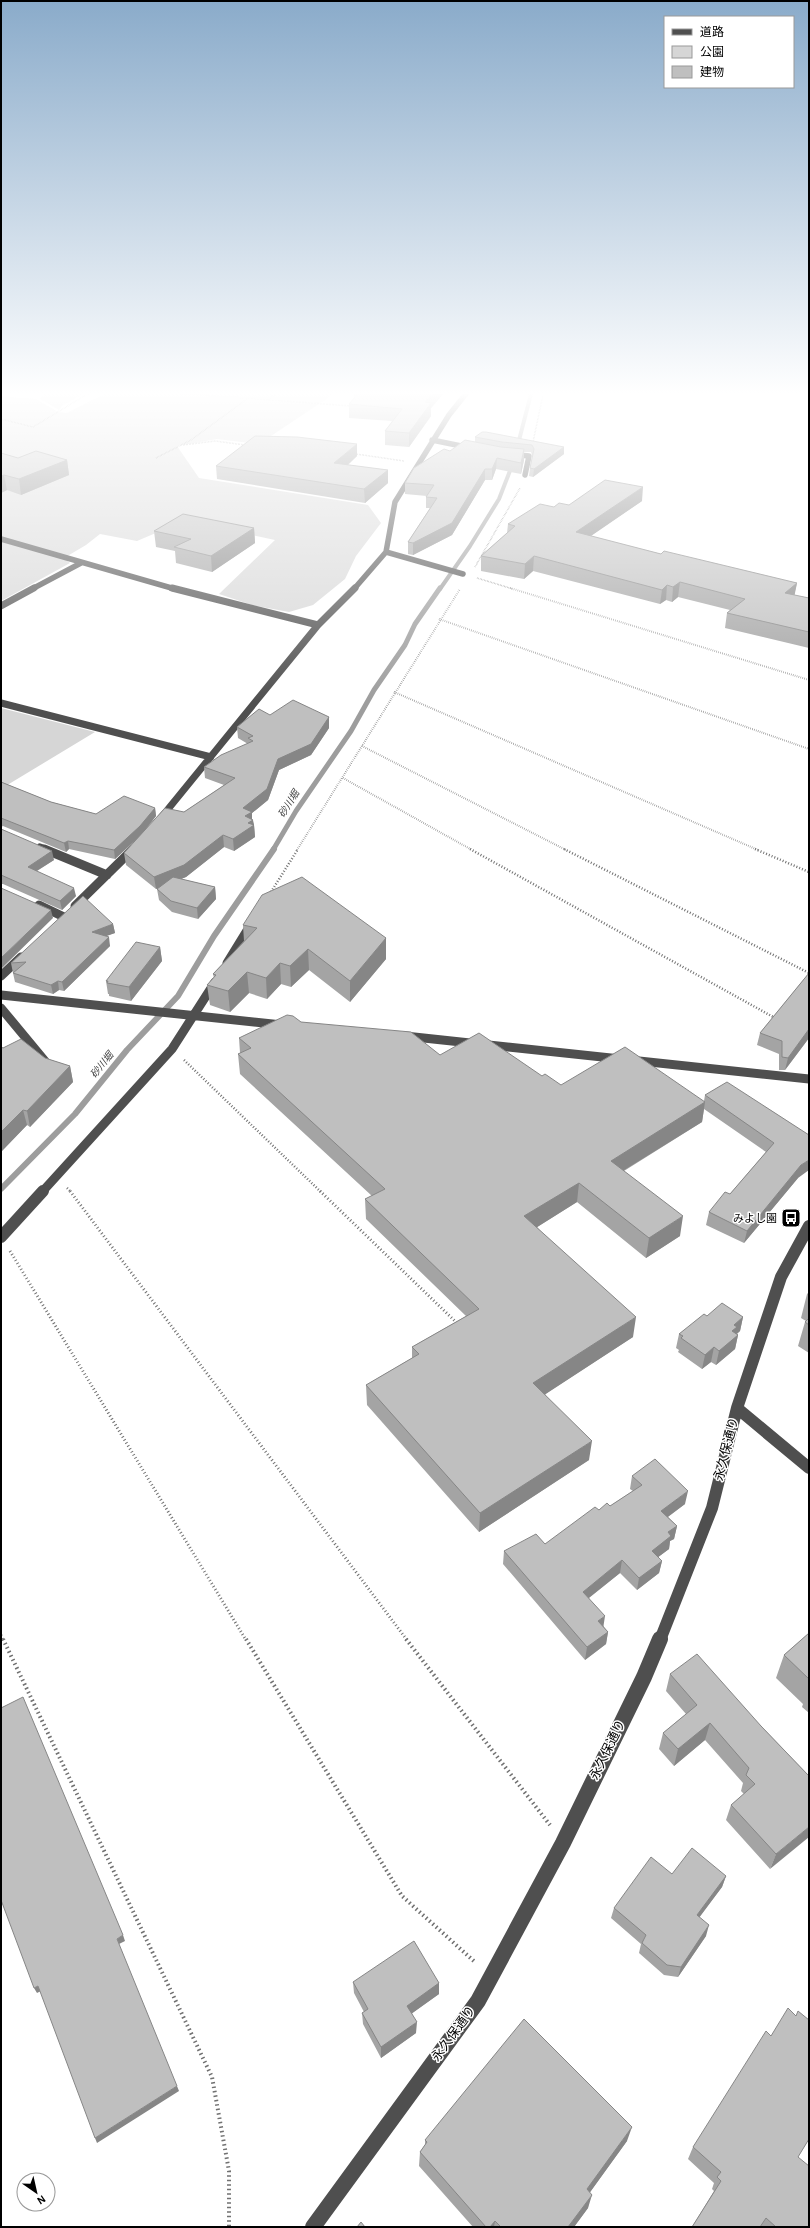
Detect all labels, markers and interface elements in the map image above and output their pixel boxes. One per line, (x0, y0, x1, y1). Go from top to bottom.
legend (664, 16, 794, 88)
text: 道路 (700, 25, 724, 38)
text: 公園 (700, 46, 724, 58)
text: 建物 (700, 65, 724, 78)
water label: 砂川堀 (276, 786, 302, 819)
water label: 砂川堀 (88, 1048, 117, 1080)
bus stop icon: みよし園 (780, 1207, 802, 1229)
place label: みよし園 (733, 1212, 777, 1224)
street label: 永久保通り (711, 1415, 741, 1482)
street label: 永久保通り (586, 1717, 628, 1782)
street label: 永久保通り (428, 2003, 478, 2064)
north arrow (16, 2172, 56, 2212)
text: N (35, 2193, 48, 2207)

